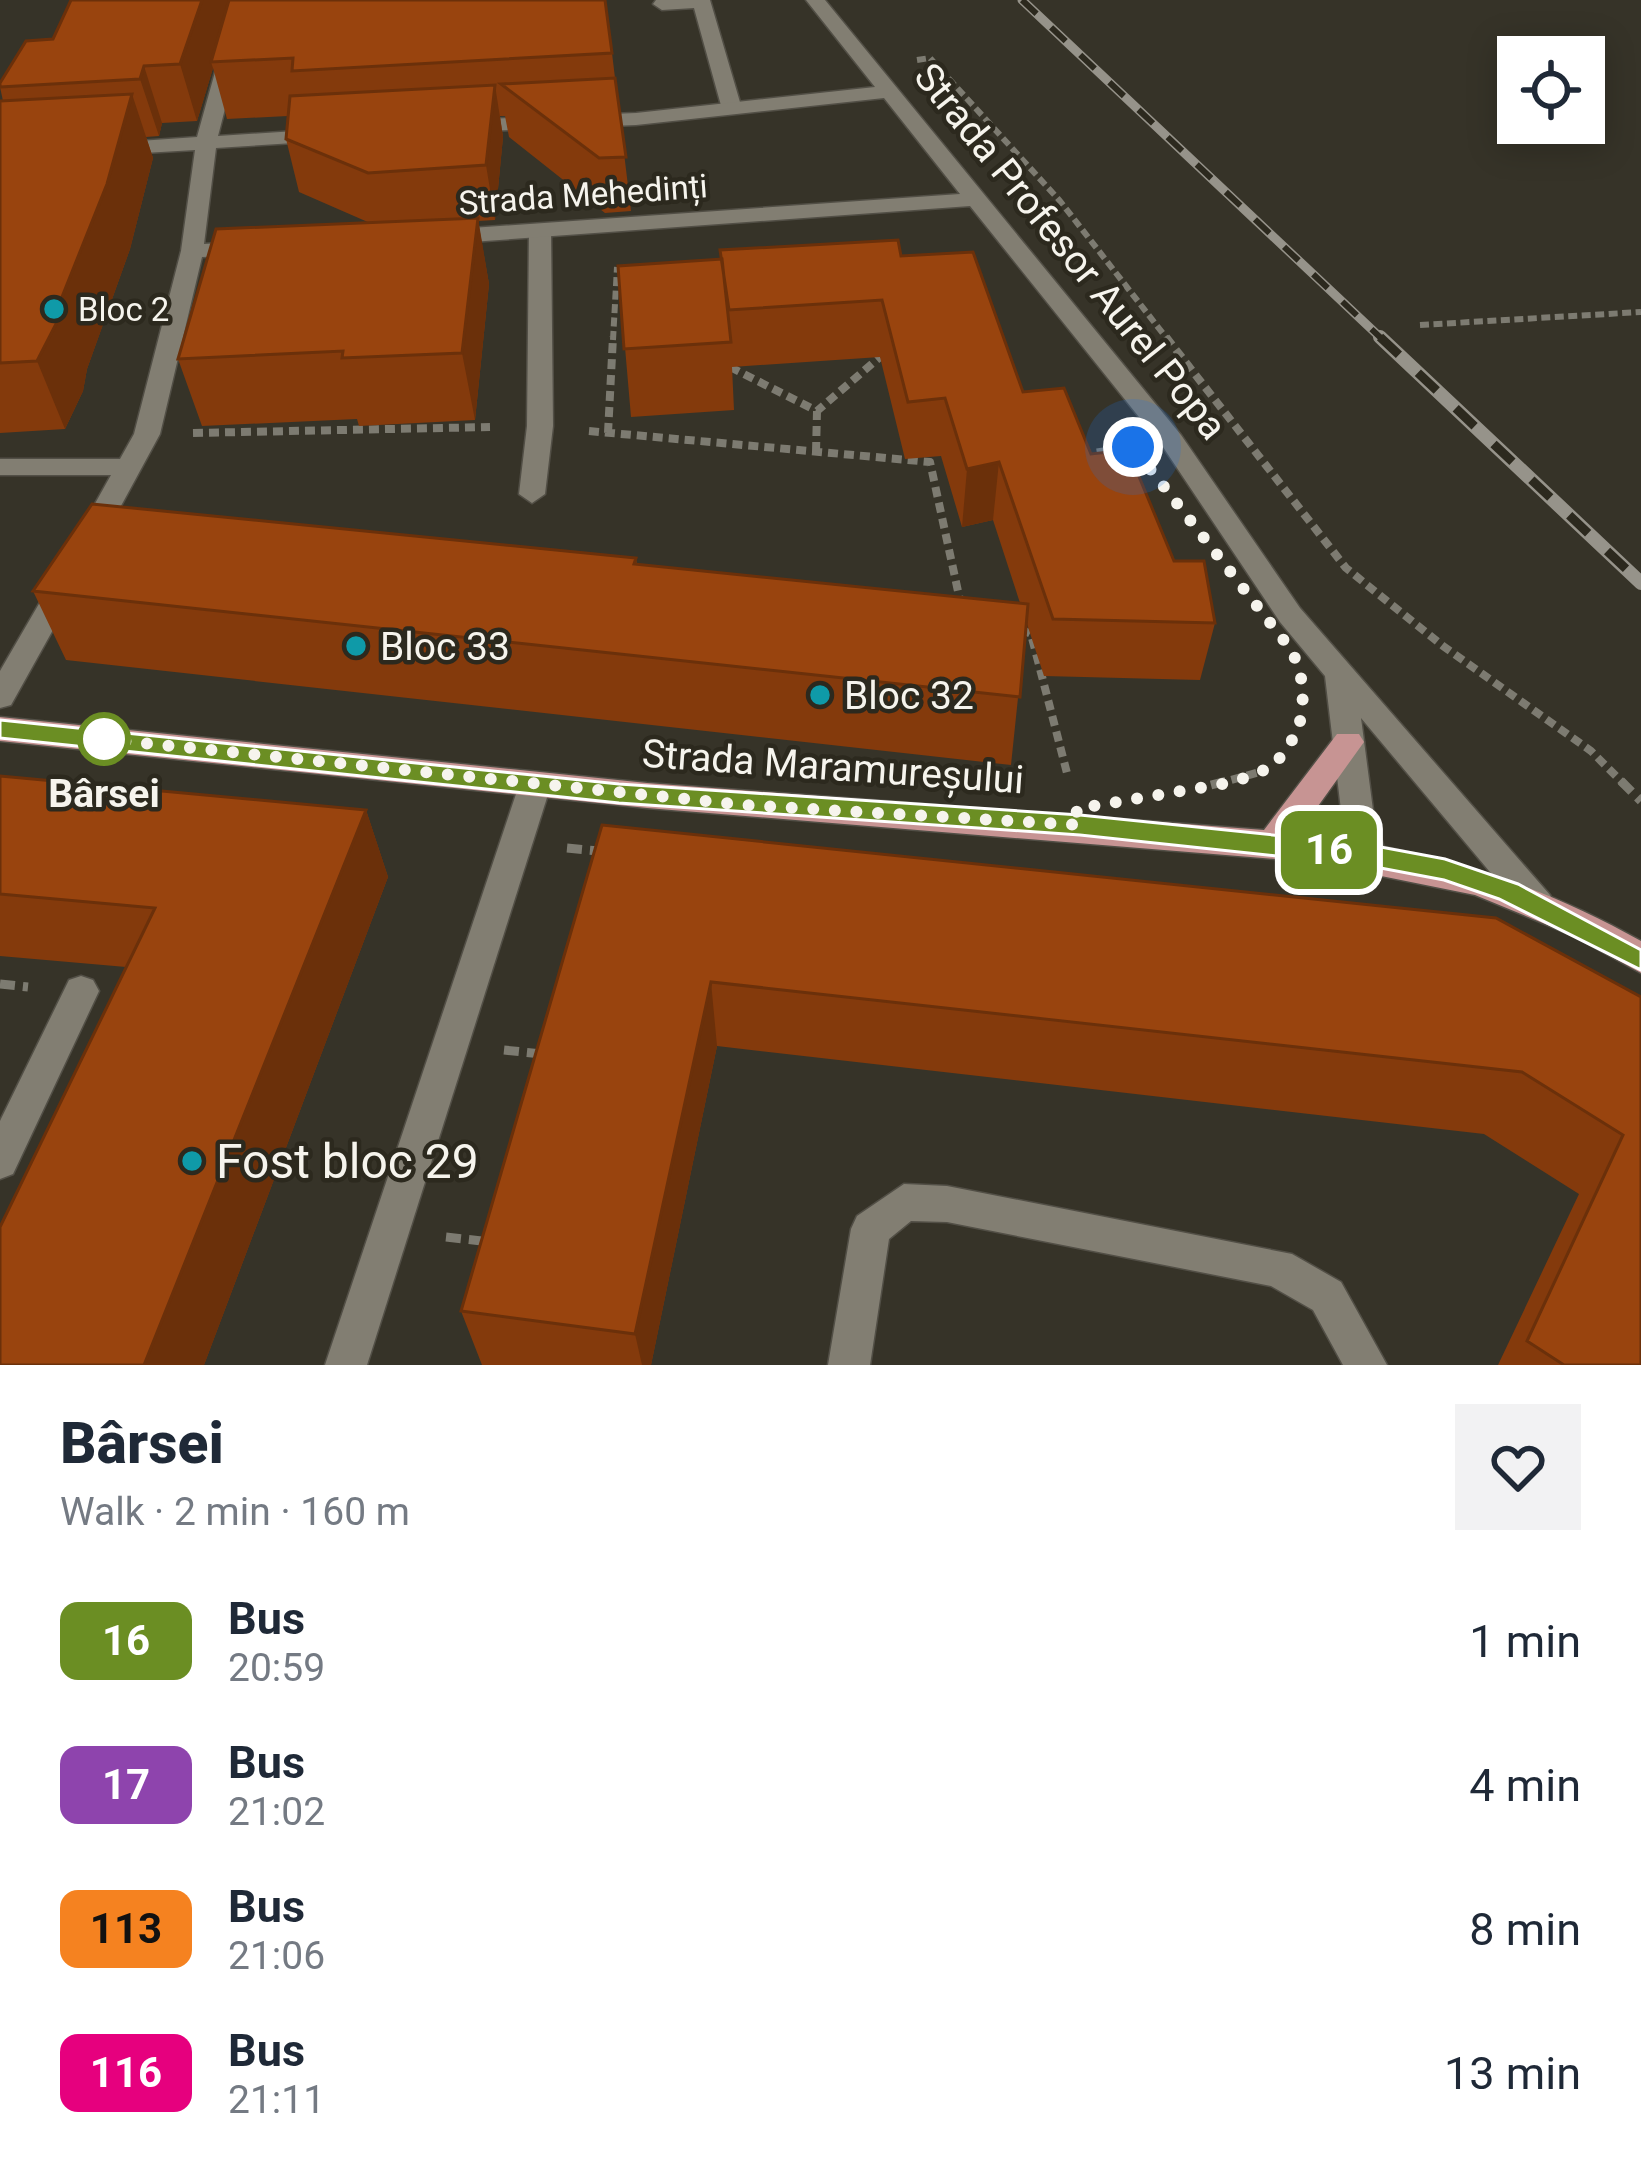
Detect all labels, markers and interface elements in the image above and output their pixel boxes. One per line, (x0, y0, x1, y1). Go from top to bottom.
map controls (1497, 36, 1605, 144)
button: locate (1497, 36, 1605, 144)
street label: Strada Profesor Aurel Popa (904, 54, 1236, 449)
street label: Strada Mehedinți (457, 166, 709, 224)
place label: Bloc 2 (78, 290, 169, 329)
marker: Bloc 2 (41, 296, 67, 322)
your location (1103, 417, 1163, 477)
place label: Bloc 33 (380, 624, 510, 670)
marker: Bloc 33 (343, 633, 369, 659)
place label: Bloc 32 (844, 673, 974, 719)
marker: Bloc 32 (807, 682, 833, 708)
marker: Bârsei (79, 714, 129, 764)
street label: Strada Maramureșului (640, 731, 1025, 803)
place label: Bârsei (48, 771, 160, 817)
line badge: 16 (1275, 811, 1383, 889)
text: 16 (1305, 825, 1353, 874)
place label: Fost bloc 29 (216, 1133, 479, 1190)
marker: Fost bloc 29 (179, 1148, 205, 1174)
button: heart (1455, 1404, 1581, 1530)
text: Bârsei (60, 1410, 224, 1477)
text: Walk · 2 min · 160 m (60, 1489, 410, 1535)
text: Bus (228, 1592, 305, 1645)
text: 1 min (1469, 1615, 1581, 1668)
text: 16 (102, 1616, 150, 1665)
text: 20:59 (228, 1645, 325, 1691)
text: Bus (228, 1736, 305, 1789)
text: 4 min (1469, 1759, 1581, 1812)
text: 17 (102, 1760, 150, 1809)
text: 21:02 (228, 1789, 325, 1835)
text: Bus (228, 1880, 305, 1933)
text: 8 min (1469, 1903, 1581, 1956)
text: 113 (90, 1904, 162, 1953)
text: 21:06 (228, 1933, 325, 1979)
text: Bus (228, 2024, 305, 2077)
text: 13 min (1444, 2047, 1581, 2100)
text: 116 (90, 2048, 162, 2097)
text: 21:11 (228, 2077, 325, 2123)

